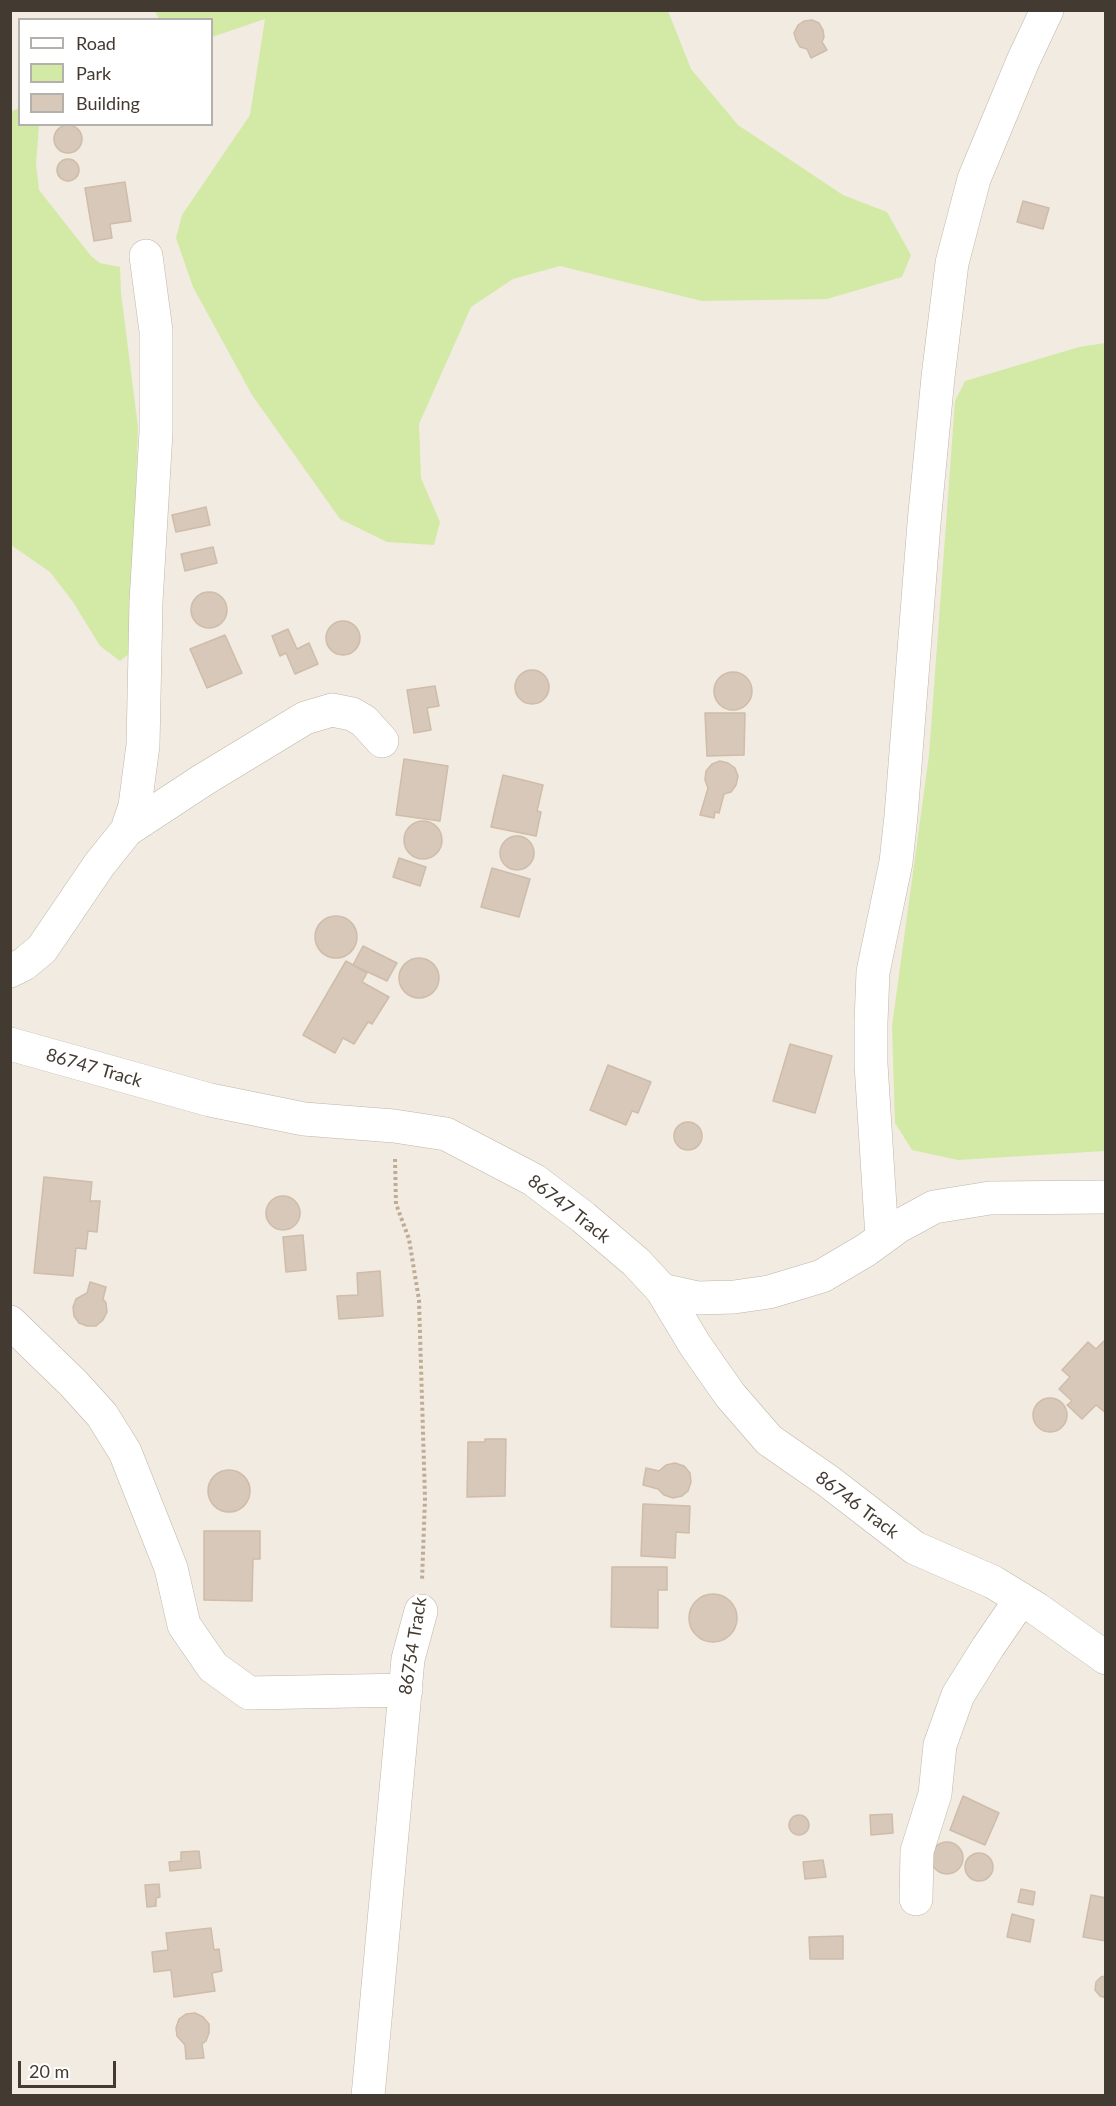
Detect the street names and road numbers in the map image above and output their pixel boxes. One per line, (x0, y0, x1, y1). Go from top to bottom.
street label: 86747 Track (44, 1044, 144, 1092)
street label: 86747 Track (524, 1170, 614, 1248)
street label: 86746 Track (811, 1467, 903, 1543)
street label: 86754 Track (395, 1596, 431, 1696)

